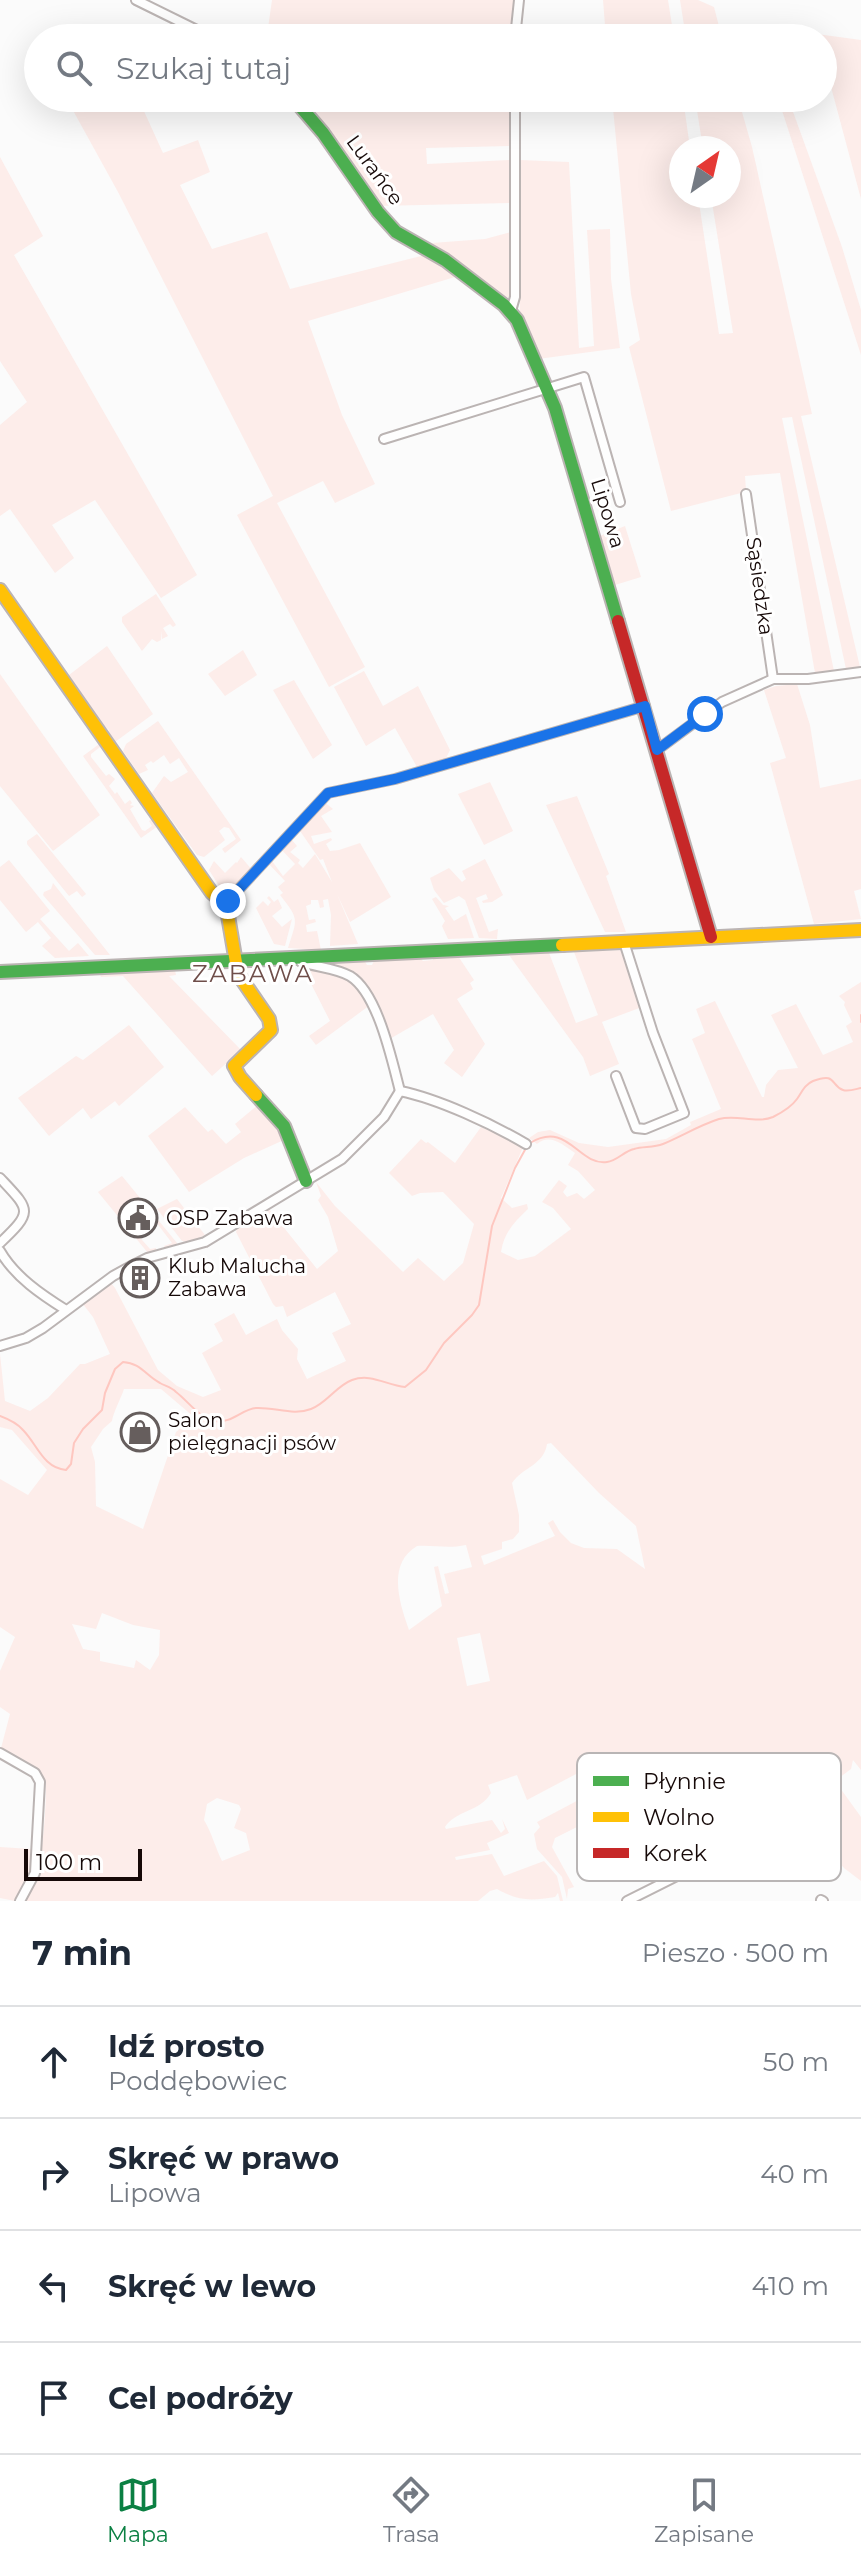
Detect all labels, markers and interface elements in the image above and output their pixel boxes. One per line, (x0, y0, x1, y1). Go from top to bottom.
search box (24, 24, 837, 112)
icon: search (52, 46, 96, 90)
text: Szukaj tutaj (116, 50, 291, 87)
street label: Lurańce (342, 130, 408, 210)
north arrow (669, 136, 741, 208)
street label: Lipowa (586, 475, 630, 551)
street label: Sąsiedzka (741, 535, 779, 637)
route start (687, 696, 723, 732)
route end (210, 883, 246, 919)
district label: ZABAWA (192, 959, 314, 988)
public building icon: OSP Zabawa (117, 1197, 159, 1239)
place label: OSP Zabawa (166, 1206, 294, 1230)
place label: Klub Malucha Zabawa (168, 1254, 306, 1301)
building icon: Klub Malucha Zabawa (119, 1257, 161, 1299)
place label: Salon pielęgnacji psów (168, 1408, 336, 1455)
shop icon: Salon pielęgnacji psów (119, 1411, 161, 1453)
legend (577, 1753, 841, 1881)
text: Płynnie (643, 1768, 726, 1795)
text: Wolno (643, 1804, 715, 1831)
text: Korek (643, 1840, 708, 1867)
scale bar (24, 1845, 142, 1881)
text: 100 m (36, 1849, 102, 1876)
text: 7 min (32, 1932, 132, 1974)
text: Pieszo · 500 m (642, 1937, 829, 1969)
text: Idź prosto (108, 2028, 265, 2065)
icon: ahead (32, 2040, 76, 2084)
text: 50 m (763, 2046, 829, 2078)
text: Poddębowiec (108, 2065, 287, 2097)
text: Skręć w prawo (108, 2140, 339, 2177)
icon: right (32, 2152, 76, 2196)
text: 40 m (760, 2158, 829, 2190)
text: Lipowa (108, 2177, 202, 2209)
icon: left (32, 2264, 76, 2308)
text: Skręć w lewo (108, 2268, 316, 2305)
text: 410 m (751, 2270, 829, 2302)
icon: arrive (32, 2376, 76, 2420)
text: Cel podróży (108, 2380, 293, 2417)
tab: Mapa (107, 2473, 169, 2548)
tab: Trasa (383, 2473, 440, 2548)
tab: Zapisane (654, 2473, 754, 2548)

